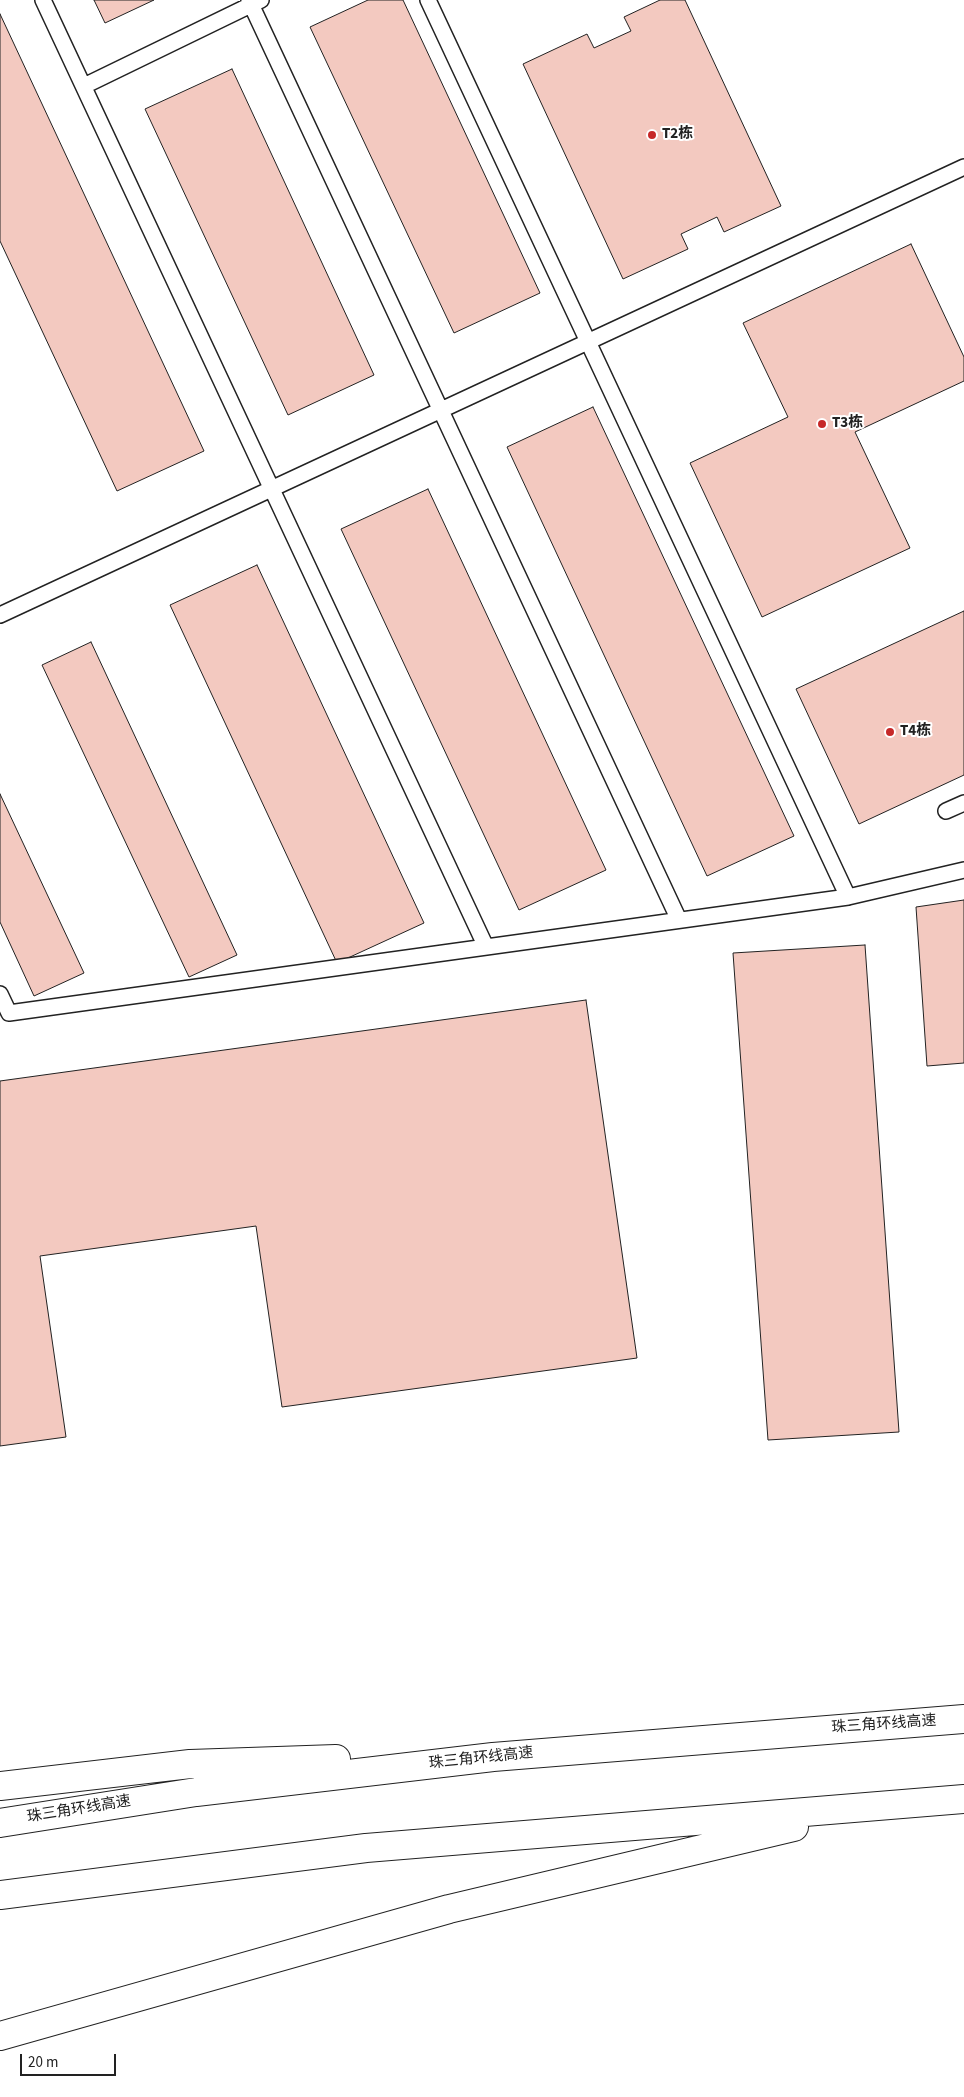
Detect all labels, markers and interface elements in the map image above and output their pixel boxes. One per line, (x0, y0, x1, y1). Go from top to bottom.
place label: T2栋 (662, 126, 693, 144)
marker: T2栋 (646, 129, 658, 141)
place label: T3栋 (832, 415, 863, 433)
marker: T3栋 (816, 418, 828, 430)
place label: T4栋 (900, 723, 931, 741)
marker: T4栋 (884, 726, 896, 738)
street label: 珠三角环线高速 (831, 1712, 937, 1738)
street label: 珠三角环线高速 (428, 1745, 534, 1773)
street label: 珠三角环线高速 (26, 1793, 132, 1827)
scale bar (22, 2044, 119, 2076)
text: 20 m (28, 2052, 58, 2073)

